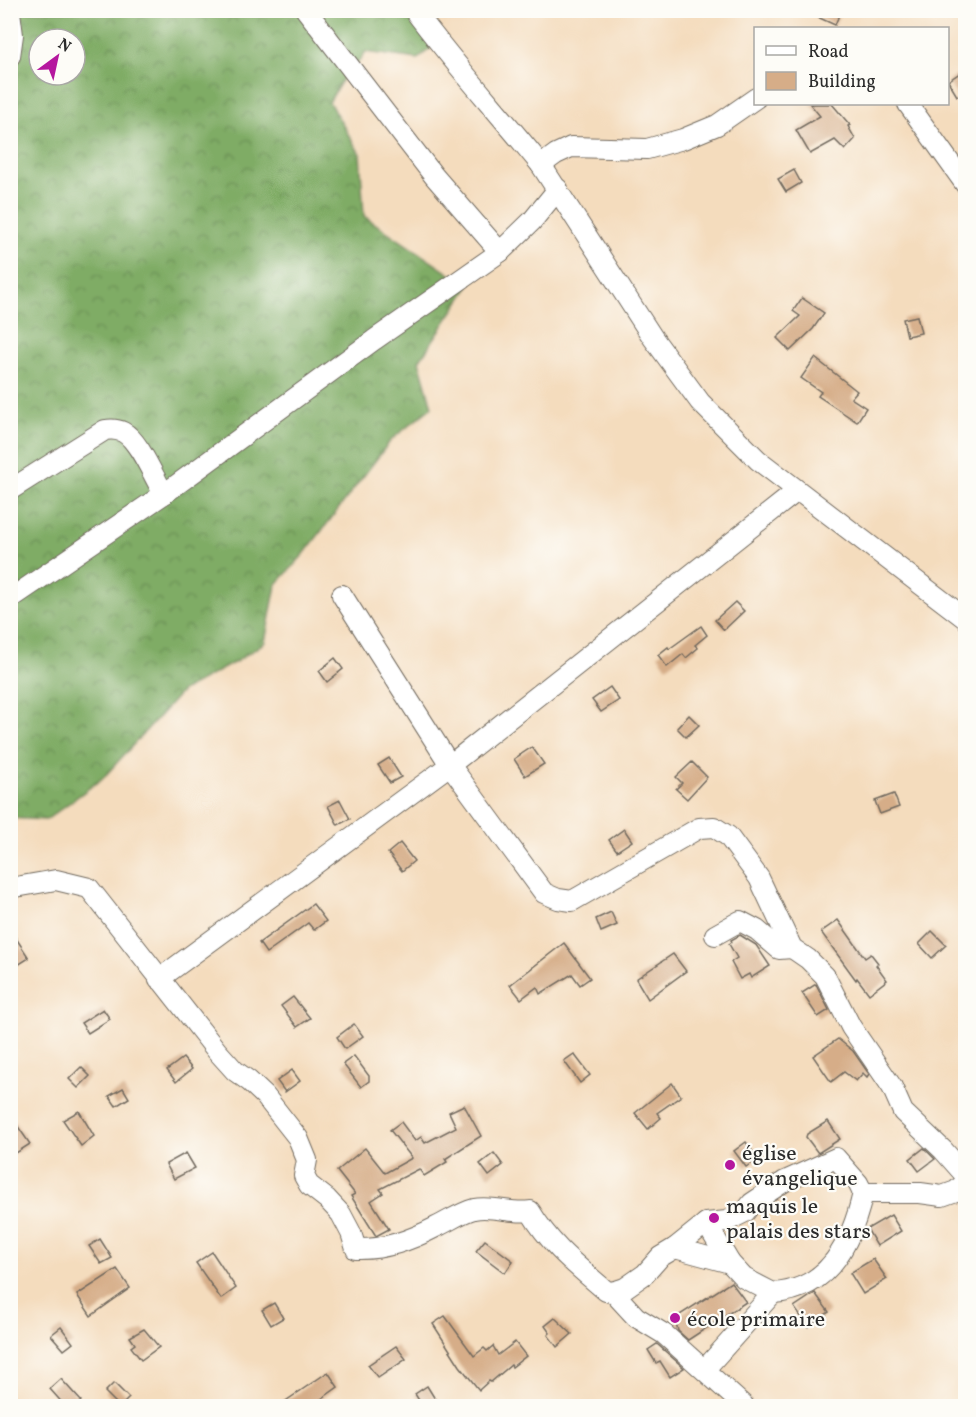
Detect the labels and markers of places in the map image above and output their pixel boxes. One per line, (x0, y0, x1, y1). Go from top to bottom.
place label: église évangelique (742, 1139, 858, 1195)
marker: église évangelique (723, 1158, 737, 1172)
place label: maquis le palais des stars (726, 1192, 871, 1248)
marker: maquis le palais des stars (707, 1211, 721, 1225)
place label: école primaire (687, 1305, 825, 1336)
marker: école primaire (668, 1311, 682, 1325)

